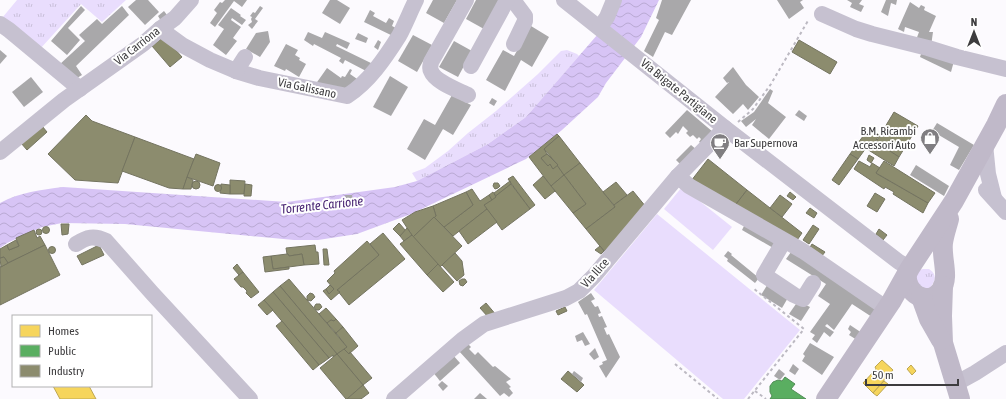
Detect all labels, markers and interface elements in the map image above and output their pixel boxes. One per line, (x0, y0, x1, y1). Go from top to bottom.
north arrow (954, 12, 994, 52)
text: N (971, 16, 977, 28)
street label: Via Carriona (112, 24, 162, 68)
street label: Via Brigate Partigiane (638, 56, 720, 126)
street label: Via Galissano (277, 75, 338, 101)
place label: B.M. Ricambi Accessori Auto (853, 124, 916, 152)
shop icon: B.M. Ricambi Accessori Auto (919, 127, 941, 155)
cafe icon: Bar Supernova (709, 132, 731, 160)
place label: Bar Supernova (734, 136, 798, 150)
water label: Torrente Carrione (280, 193, 364, 217)
street label: Via Ilice (578, 255, 612, 291)
legend (12, 315, 152, 387)
text: Homes (48, 324, 79, 338)
text: Public (48, 344, 76, 358)
scale bar (866, 361, 958, 387)
text: Industry (48, 364, 85, 378)
text: 50 m (872, 368, 894, 382)

